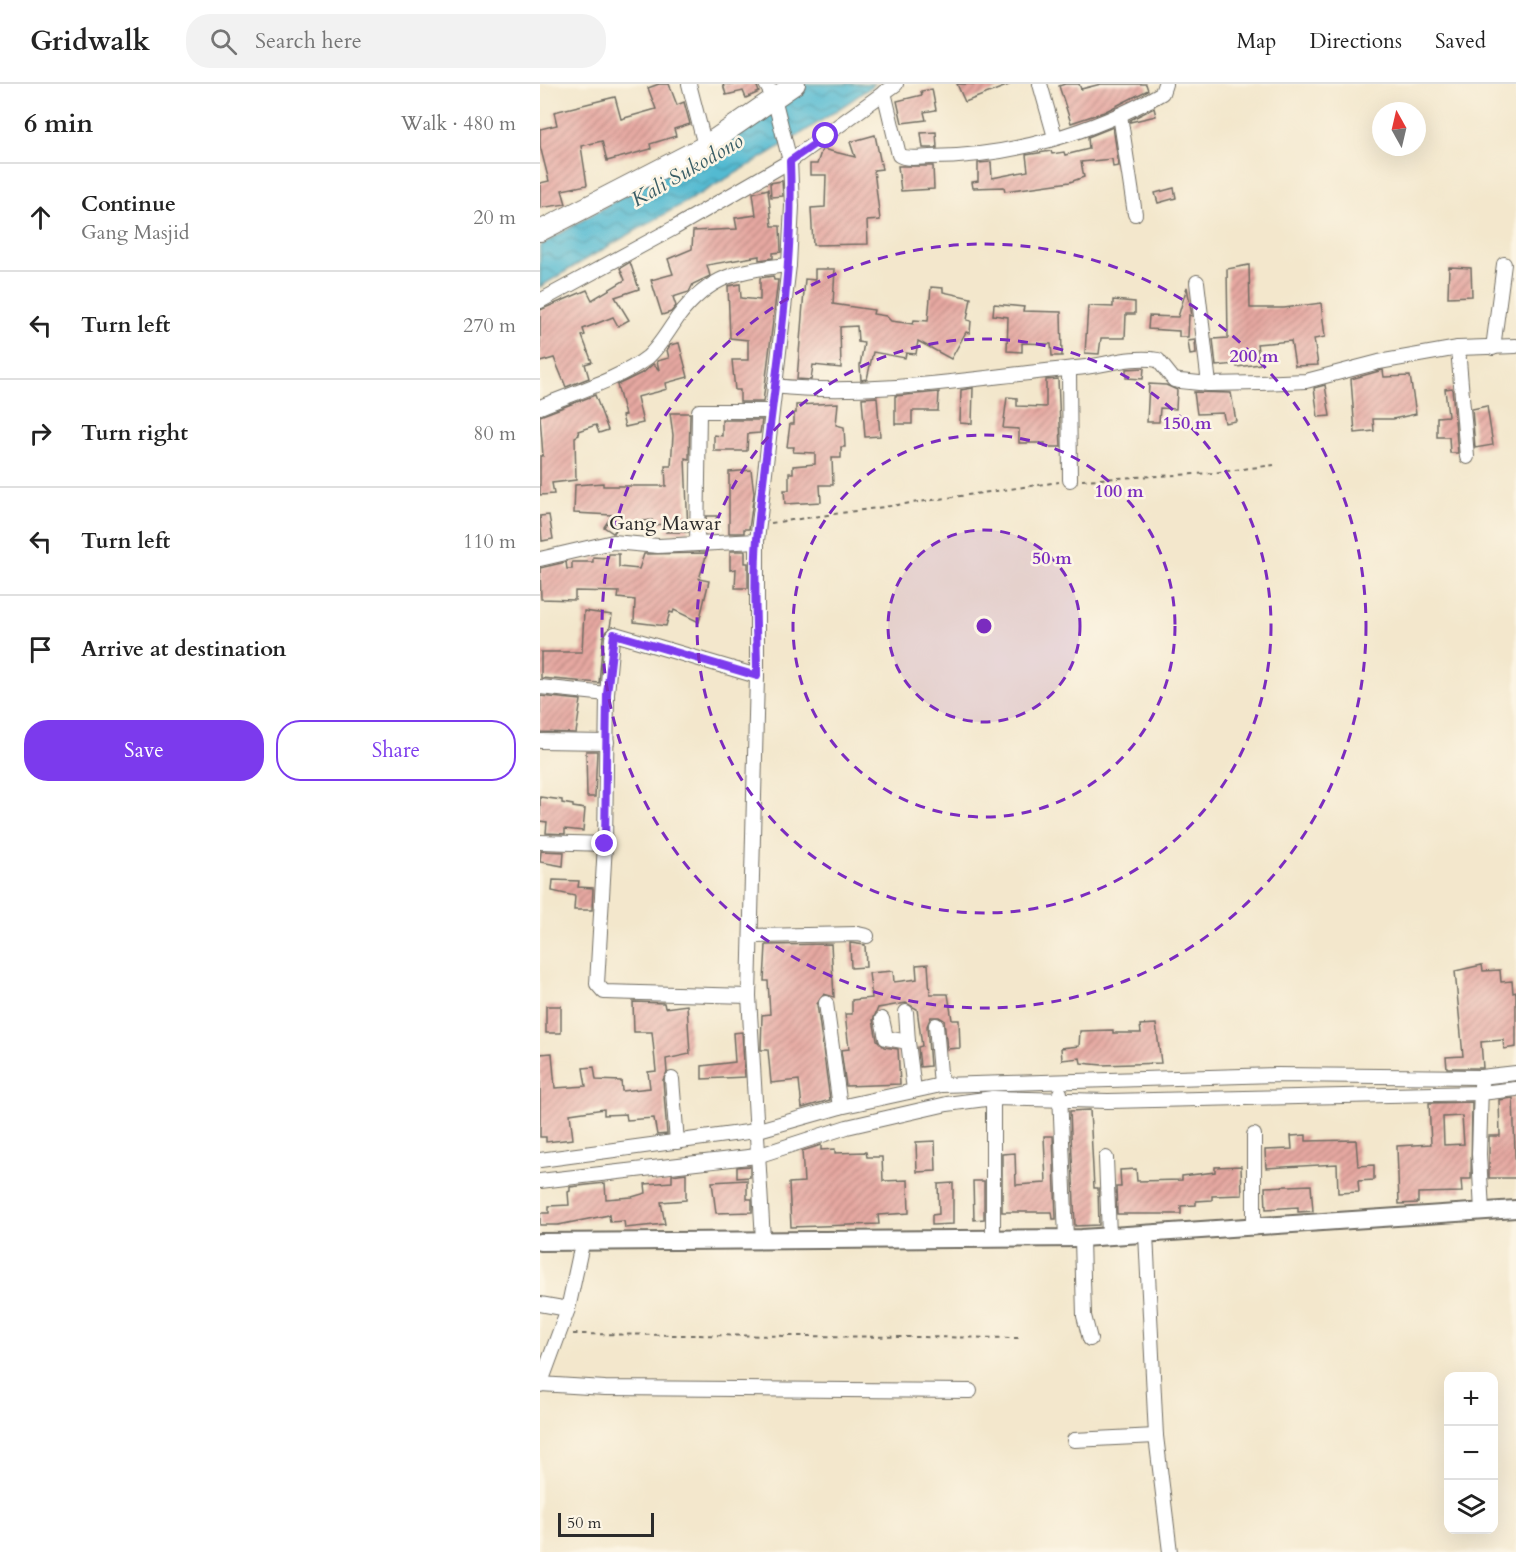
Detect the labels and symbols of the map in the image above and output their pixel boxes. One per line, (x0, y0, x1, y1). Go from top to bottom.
north arrow (1372, 102, 1426, 156)
route start (812, 122, 838, 148)
water label: Kali Sukodono (626, 126, 749, 214)
text: 200 m (1229, 344, 1279, 369)
text: 150 m (1162, 411, 1212, 436)
text: 100 m (1094, 479, 1144, 504)
street label: Gang Mawar (609, 510, 722, 537)
text: 50 m (1032, 546, 1072, 571)
centre of rings (974, 616, 994, 636)
route end (591, 830, 617, 856)
scale bar (558, 1510, 654, 1538)

